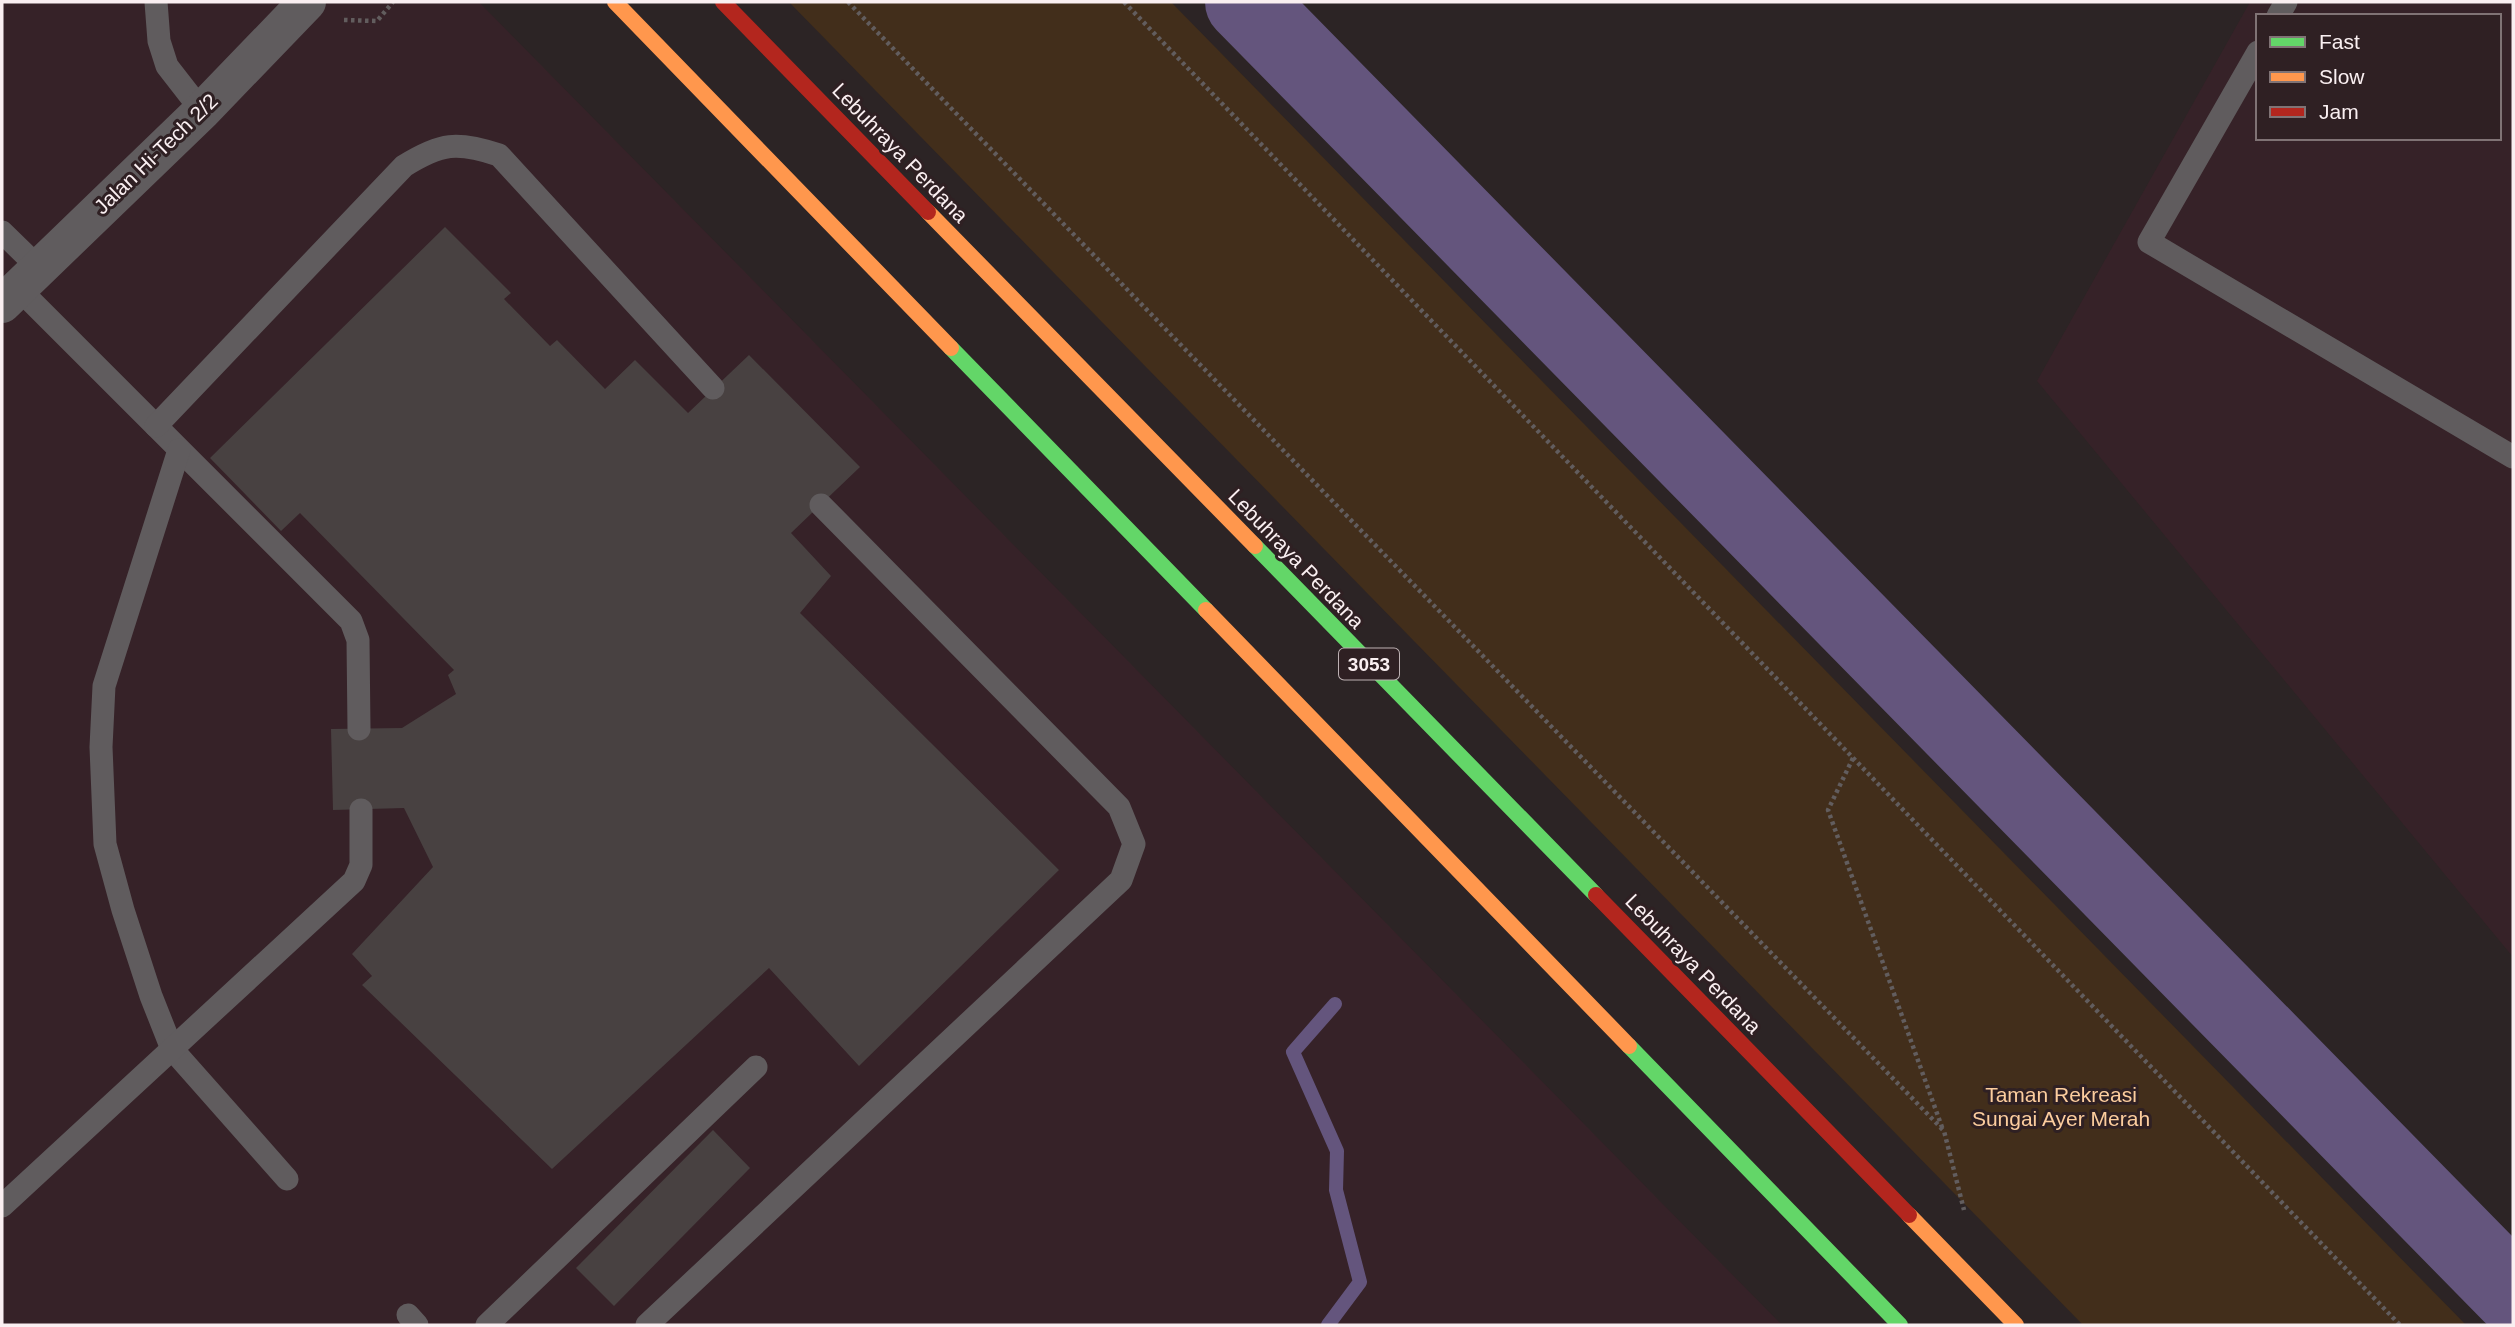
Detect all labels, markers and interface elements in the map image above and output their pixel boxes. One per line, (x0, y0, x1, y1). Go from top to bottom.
legend (2256, 14, 2501, 140)
text: Fast (2319, 30, 2360, 53)
text: Slow (2319, 65, 2365, 88)
street label: Lebuhraya Perdana (828, 78, 973, 227)
street label: Jalan Hi-Tech 2/2 (89, 89, 222, 218)
text: Jam (2319, 100, 2359, 123)
street label: Lebuhraya Perdana (1224, 484, 1369, 633)
road number: 3053 (1339, 649, 1399, 680)
street label: Lebuhraya Perdana (1621, 889, 1766, 1038)
park label: Taman Rekreasi Sungai Ayer Merah (1972, 1083, 2150, 1130)

